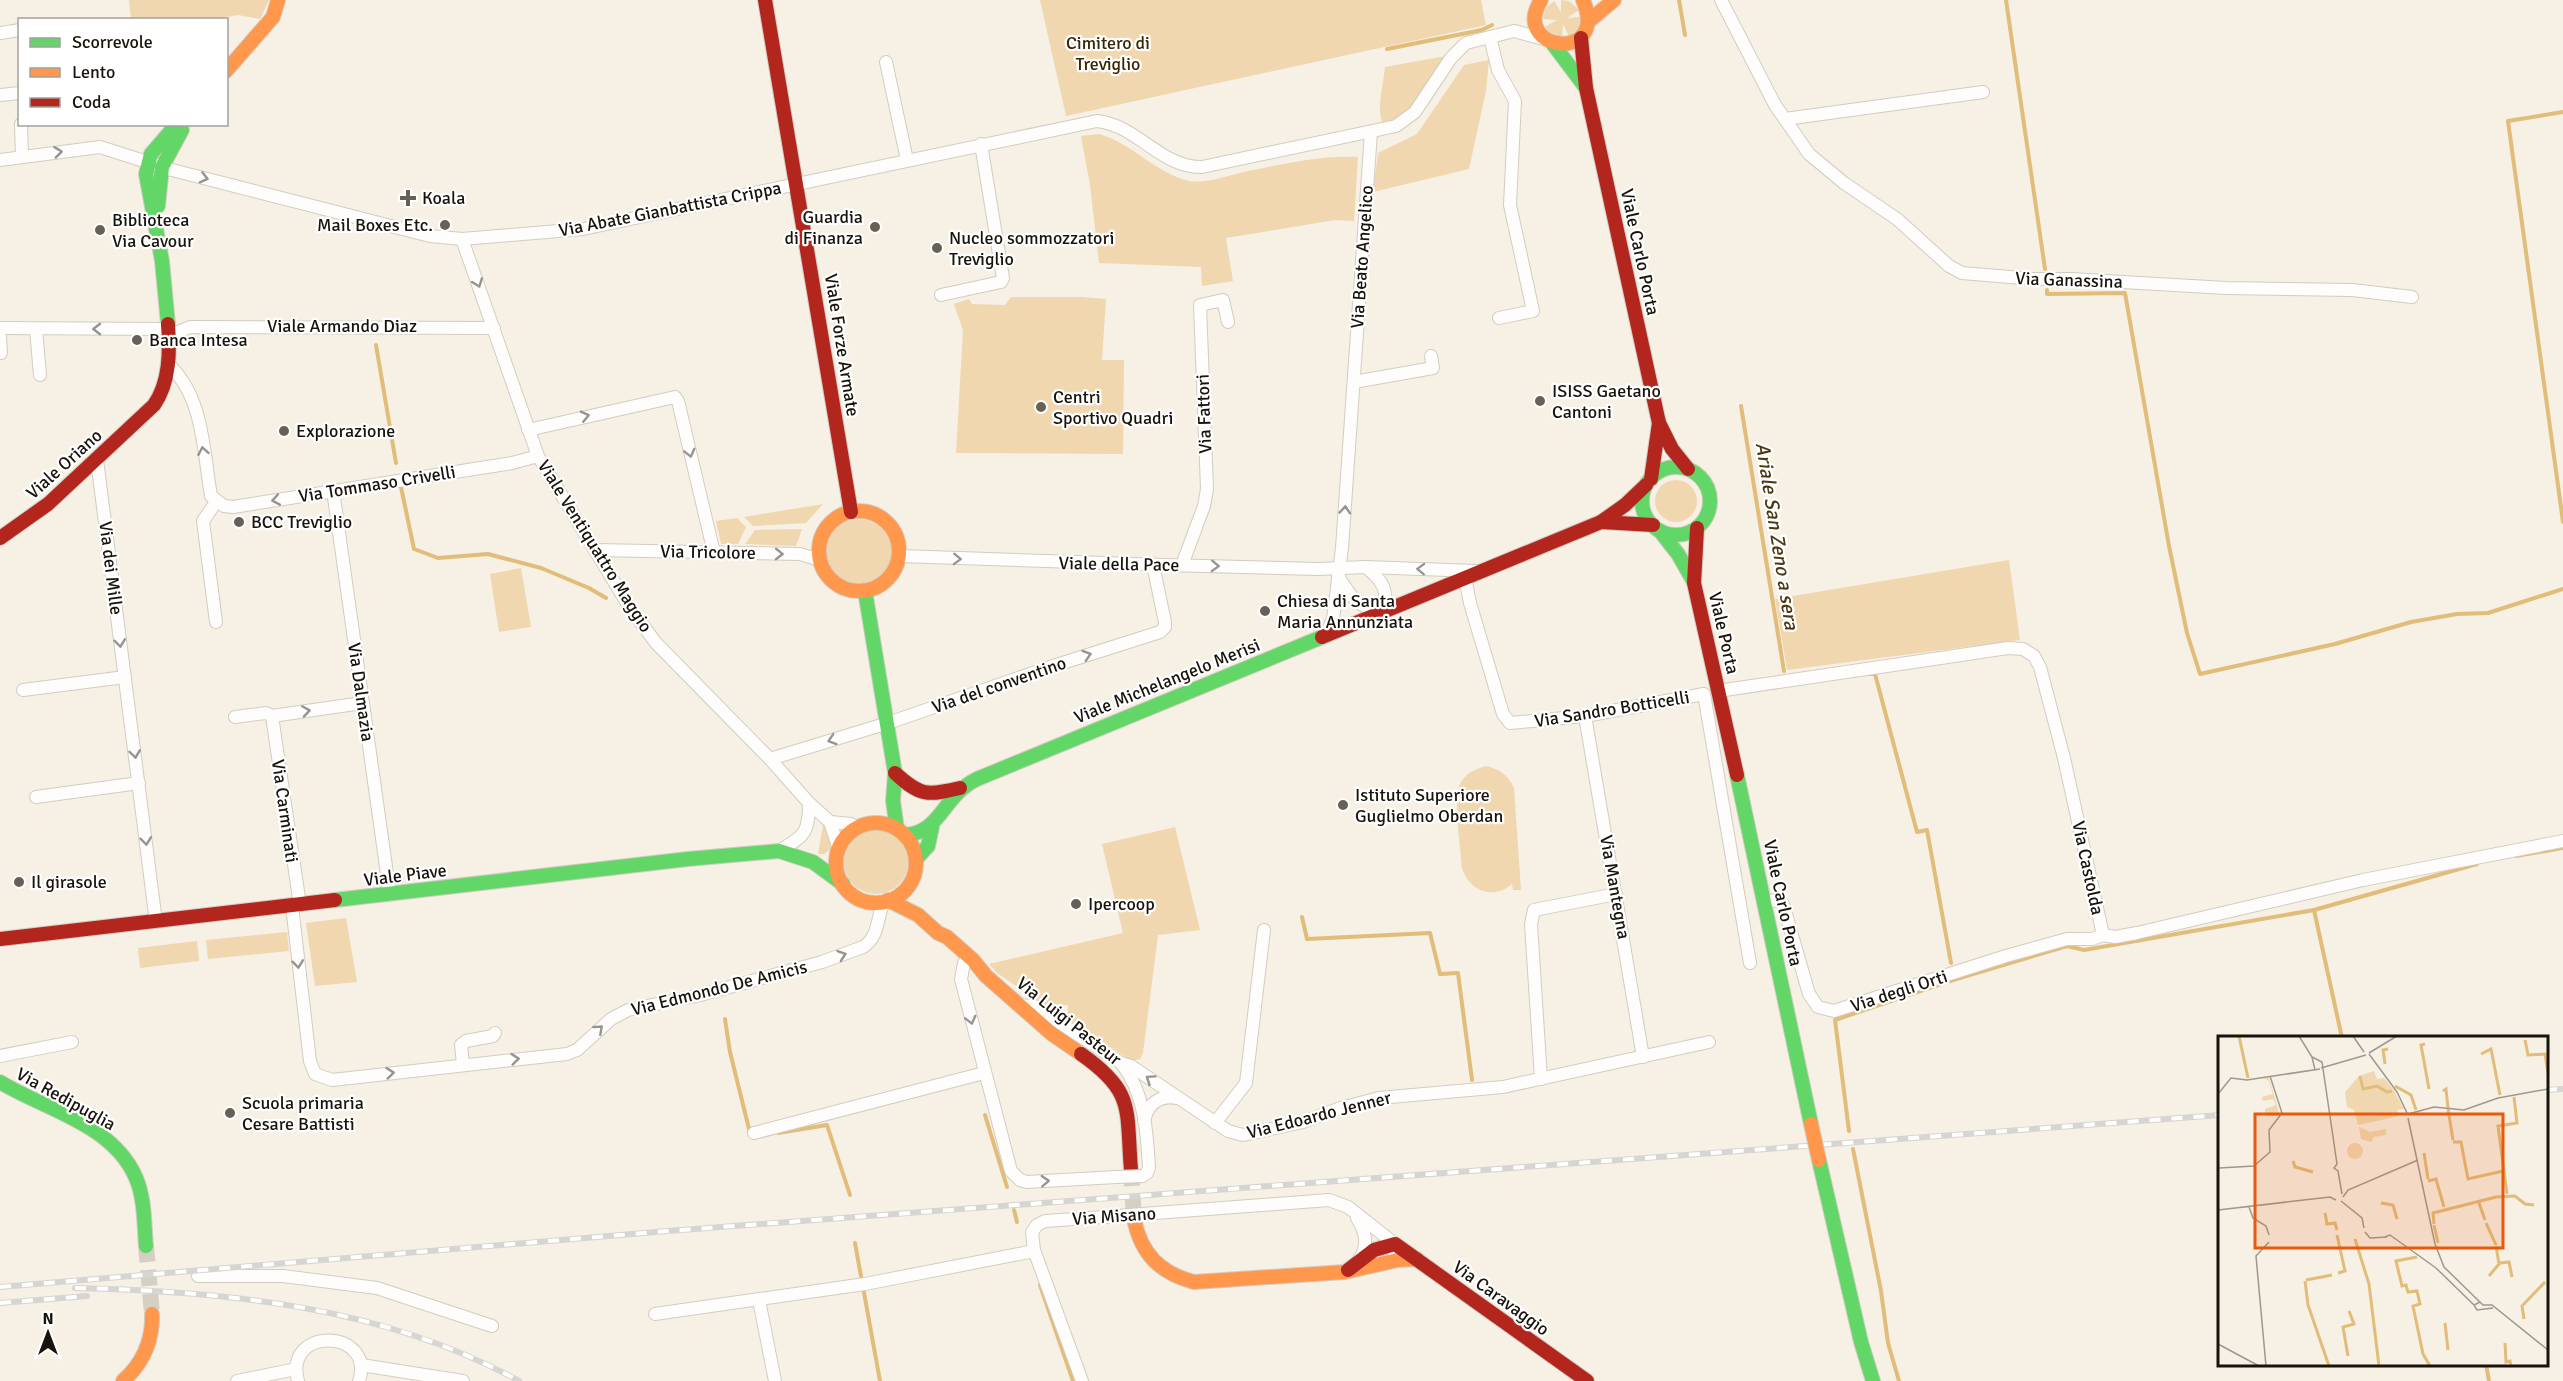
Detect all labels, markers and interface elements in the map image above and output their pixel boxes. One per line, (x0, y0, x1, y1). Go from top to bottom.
legend (18, 18, 228, 126)
text: Scorrevole (72, 31, 153, 53)
park label: Cimitero di Treviglio (1066, 32, 1150, 75)
text: Lento (72, 61, 115, 83)
text: Coda (72, 91, 111, 113)
one-way arrow (53, 146, 63, 159)
one-way arrow (198, 171, 209, 183)
street label: Via Abate Gianbattista Crippa (557, 177, 783, 241)
street label: Via Beato Angelico (1346, 185, 1378, 329)
place label: Koala (422, 187, 465, 209)
street label: Viale Carlo Porta (1616, 187, 1664, 317)
marker: Koala (399, 189, 417, 207)
place label: Guardia di Finanza (784, 206, 863, 249)
place label: Biblioteca Via Cavour (112, 209, 194, 252)
place label: Mail Boxes Etc. (317, 214, 433, 236)
marker: Mail Boxes Etc. (438, 218, 452, 232)
marker: Guardia di Finanza (868, 220, 882, 234)
marker: Biblioteca Via Cavour (93, 223, 107, 237)
place label: Nucleo sommozzatori Treviglio (949, 227, 1114, 270)
marker: Nucleo sommozzatori Treviglio (930, 241, 944, 255)
street label: Via Ganassina (2015, 267, 2123, 293)
street label: Viale Forze Armate (820, 272, 864, 418)
one-way arrow (470, 278, 483, 288)
street label: Viale Armando Diaz (267, 315, 417, 337)
one-way arrow (93, 323, 102, 335)
place label: Banca Intesa (149, 329, 248, 351)
marker: Banca Intesa (130, 333, 144, 347)
street label: Via Fattori (1192, 374, 1216, 454)
place label: ISISS Gaetano Cantoni (1552, 380, 1661, 423)
place label: Centri Sportivo Quadri (1053, 386, 1173, 429)
marker: ISISS Gaetano Cantoni (1533, 394, 1547, 408)
marker: Centri Sportivo Quadri (1034, 400, 1048, 414)
one-way arrow (579, 410, 589, 423)
place label: Explorazione (296, 420, 395, 442)
street label: Viale Oriano (22, 424, 106, 504)
marker: Explorazione (277, 424, 291, 438)
water label: Ariale San Zeno a sera (1750, 441, 1804, 632)
one-way arrow (198, 446, 210, 455)
one-way arrow (682, 448, 695, 458)
street label: Viale Ventiquattro Maggio (533, 456, 657, 636)
street label: Via Tommaso Crivelli (297, 461, 457, 507)
one-way arrow (271, 493, 281, 506)
one-way arrow (1338, 505, 1351, 514)
place label: BCC Treviglio (251, 511, 352, 533)
marker: BCC Treviglio (232, 515, 246, 529)
street label: Via dei Mille (94, 520, 128, 616)
street label: Via Tricolore (660, 540, 756, 564)
one-way arrow (775, 547, 784, 560)
street label: Viale della Pace (1058, 552, 1180, 576)
one-way arrow (953, 553, 962, 566)
one-way arrow (1211, 560, 1220, 572)
one-way arrow (1416, 563, 1425, 575)
place label: Chiesa di Santa Maria Annunziata (1277, 590, 1413, 633)
street label: Viale Porta (1704, 590, 1744, 676)
marker: Chiesa di Santa Maria Annunziata (1258, 604, 1272, 618)
street label: Viale Michelangelo Merisi (1071, 634, 1263, 728)
one-way arrow (114, 638, 126, 647)
street label: Via Dalmazia (343, 641, 379, 743)
one-way arrow (1081, 650, 1092, 662)
street label: Via del conventino (929, 652, 1069, 718)
street label: Via Sandro Botticelli (1533, 686, 1691, 732)
one-way arrow (302, 705, 311, 717)
one-way arrow (827, 733, 838, 745)
one-way arrow (128, 749, 141, 759)
street label: Via Carminati (267, 758, 303, 864)
place label: Istituto Superiore Guglielmo Oberdan (1355, 784, 1503, 827)
marker: Istituto Superiore Guglielmo Oberdan (1336, 798, 1350, 812)
street label: Via Castolda (2067, 819, 2109, 917)
street label: Via Mantegna (1595, 833, 1635, 941)
one-way arrow (139, 837, 152, 846)
street label: Viale Carlo Porta (1759, 838, 1807, 968)
street label: Viale Piave (362, 859, 448, 891)
place label: Il girasole (31, 871, 107, 893)
marker: Il girasole (12, 875, 26, 889)
place label: Ipercoop (1088, 893, 1155, 915)
marker: Ipercoop (1069, 897, 1083, 911)
one-way arrow (837, 950, 847, 963)
street label: Via Edmondo De Amicis (629, 955, 809, 1021)
one-way arrow (292, 960, 304, 969)
street label: Via degli Orti (1848, 965, 1950, 1017)
street label: Via Luigi Pasteur (1012, 972, 1126, 1070)
one-way arrow (963, 1015, 976, 1025)
one-way arrow (593, 1025, 603, 1036)
inset map (2218, 1036, 2548, 1366)
one-way arrow (511, 1054, 520, 1066)
street label: Via Redipuglia (12, 1063, 120, 1135)
one-way arrow (386, 1067, 395, 1080)
one-way arrow (1145, 1075, 1156, 1086)
street label: Via Edoardo Jenner (1245, 1086, 1394, 1144)
place label: Scuola primaria Cesare Battisti (242, 1092, 364, 1135)
marker: Scuola primaria Cesare Battisti (223, 1106, 237, 1120)
one-way arrow (1040, 1175, 1049, 1188)
street label: Via Misano (1071, 1202, 1157, 1230)
street label: Via Caravaggio (1448, 1256, 1554, 1340)
north arrow (18, 1303, 78, 1363)
text: N (42, 1309, 54, 1329)

